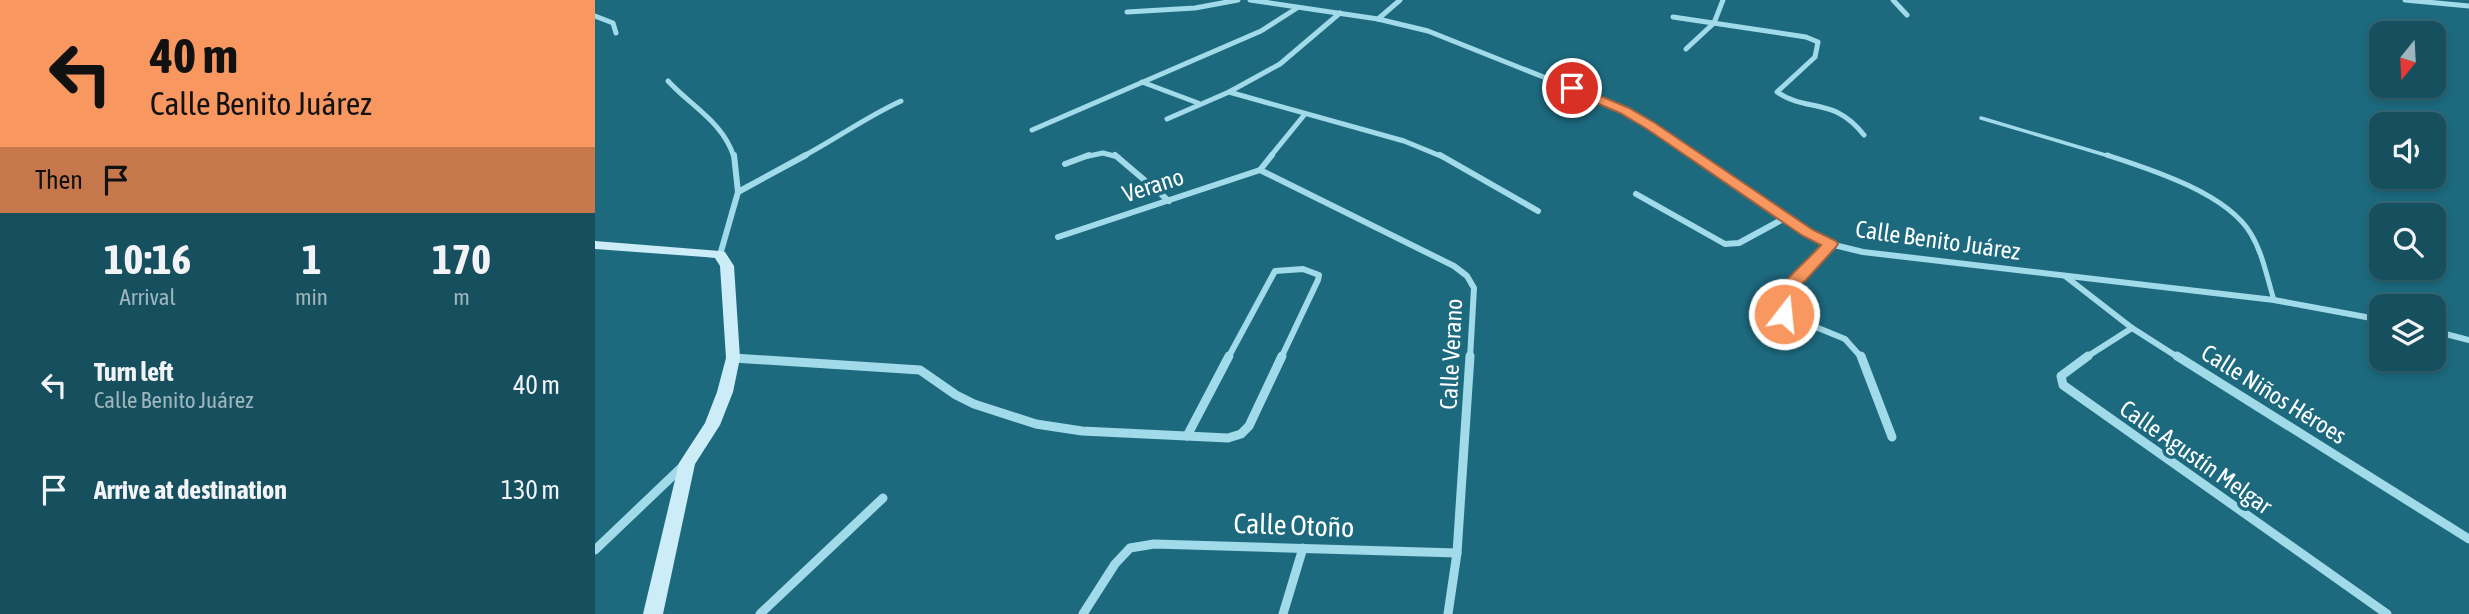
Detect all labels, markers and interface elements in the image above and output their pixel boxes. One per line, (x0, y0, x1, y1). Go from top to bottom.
north arrow (2369, 21, 2447, 98)
map controls (2369, 21, 2446, 371)
text: 40 m (150, 27, 238, 83)
icon: left (35, 28, 126, 119)
pin (1542, 58, 1602, 118)
icon: arrive (1553, 69, 1591, 107)
text: Calle Benito Juárez (150, 85, 372, 122)
button: sound (2369, 112, 2446, 189)
icon: arrive (97, 161, 135, 199)
street label: Verano (1119, 162, 1187, 208)
text: Then (35, 165, 83, 195)
button: search (2369, 203, 2446, 280)
street label: Calle Benito Juárez (1854, 215, 2023, 265)
text: 10:16 (104, 235, 191, 283)
text: 1 (302, 235, 321, 283)
text: 170 (432, 235, 491, 283)
position arrow (1747, 277, 1821, 351)
text: Arrival (119, 284, 176, 310)
text: min (295, 284, 328, 310)
text: m (453, 284, 470, 310)
button: layers (2369, 294, 2446, 371)
street label: Calle Verano (1435, 298, 1467, 410)
street label: Calle Niños Héroes (2197, 339, 2351, 449)
text: Turn left (94, 357, 174, 387)
icon: left (35, 366, 73, 404)
text: 40 m (513, 370, 560, 400)
text: Calle Benito Juárez (94, 387, 253, 413)
street label: Calle Agustín Melgar (2115, 395, 2278, 520)
icon: arrive (35, 471, 73, 509)
text: Arrive at destination (94, 475, 287, 505)
text: 130 m (501, 475, 560, 505)
street label: Calle Otoño (1233, 507, 1355, 543)

